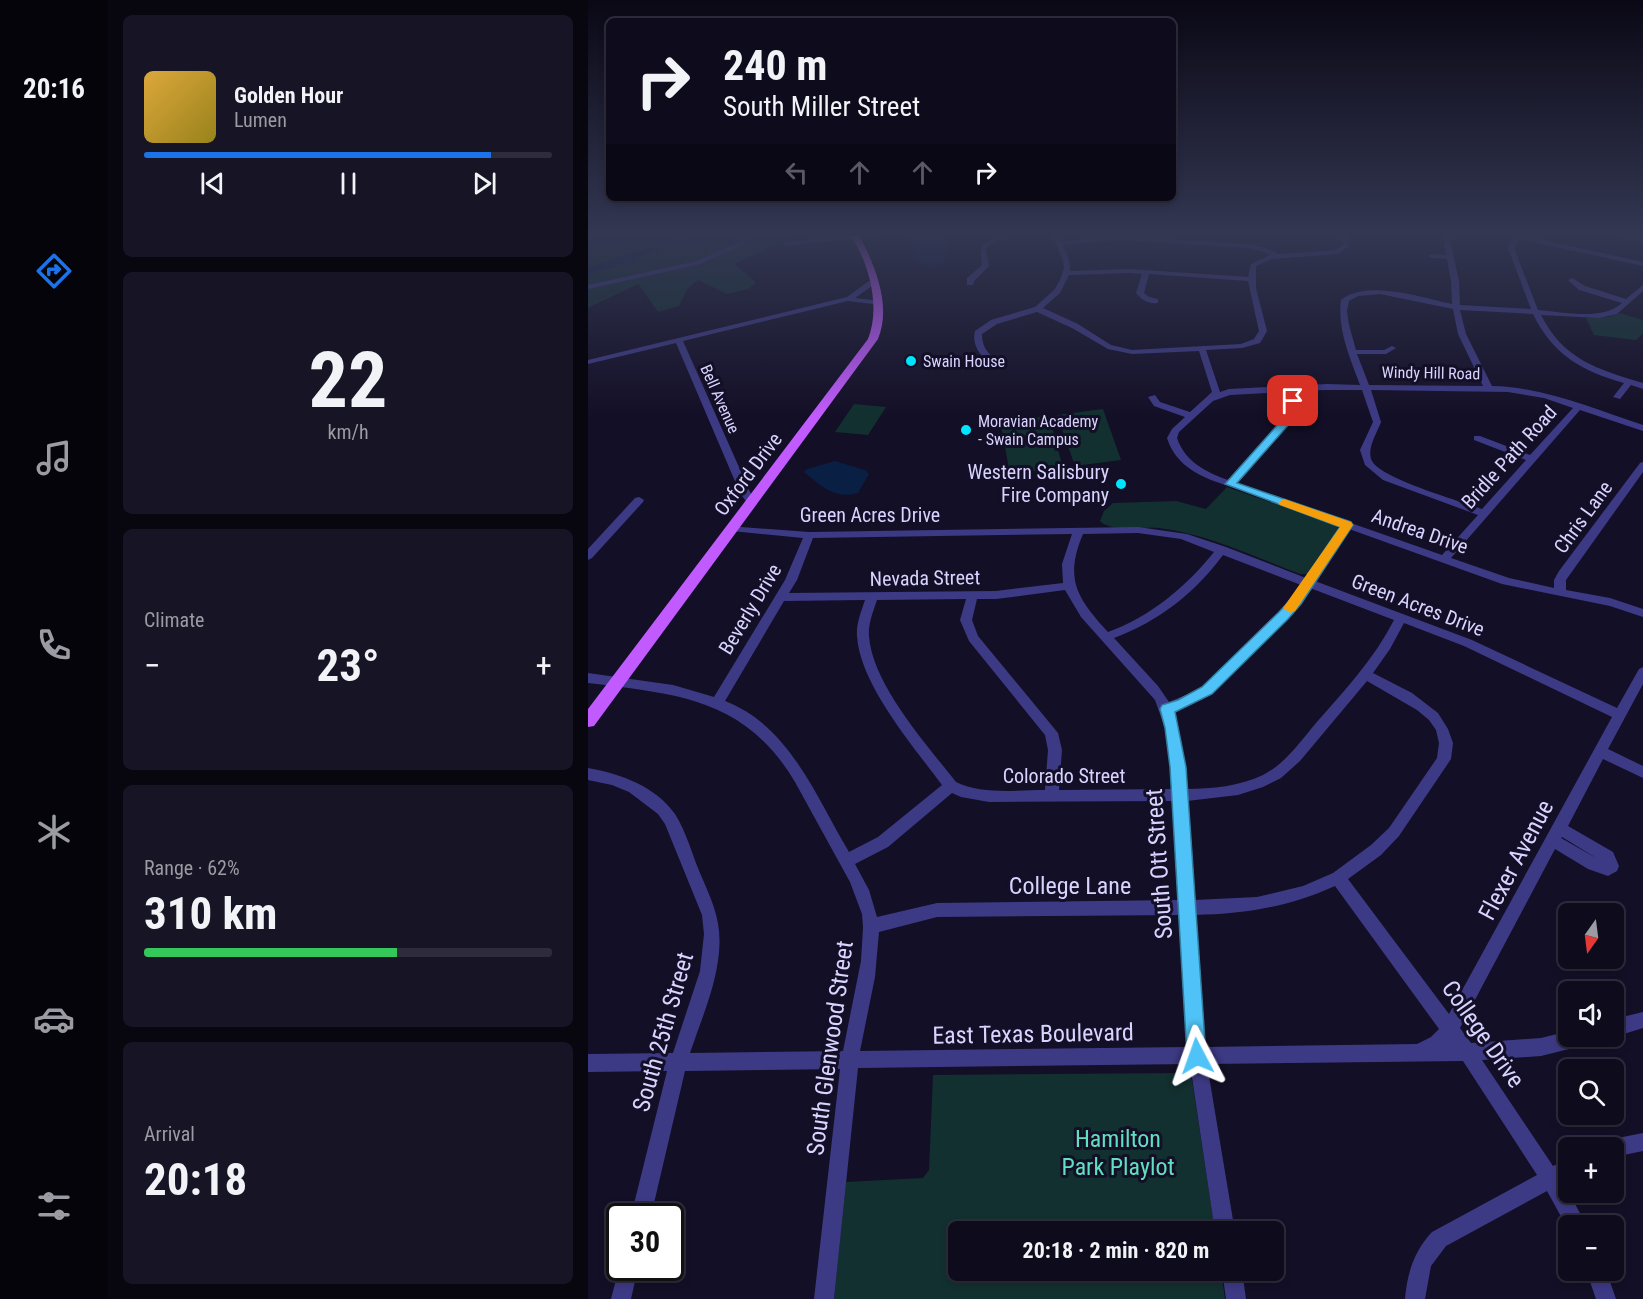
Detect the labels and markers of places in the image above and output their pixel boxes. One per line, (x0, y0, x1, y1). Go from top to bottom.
place label: Swain House (923, 352, 1005, 371)
marker: Swain House (904, 354, 918, 368)
pin (1267, 375, 1318, 426)
place label: Moravian Academy - Swain Campus (978, 412, 1099, 449)
marker: Moravian Academy - Swain Campus (959, 423, 973, 437)
place label: Western Salisbury Fire Company (968, 460, 1109, 507)
marker: Western Salisbury Fire Company (1114, 477, 1128, 491)

